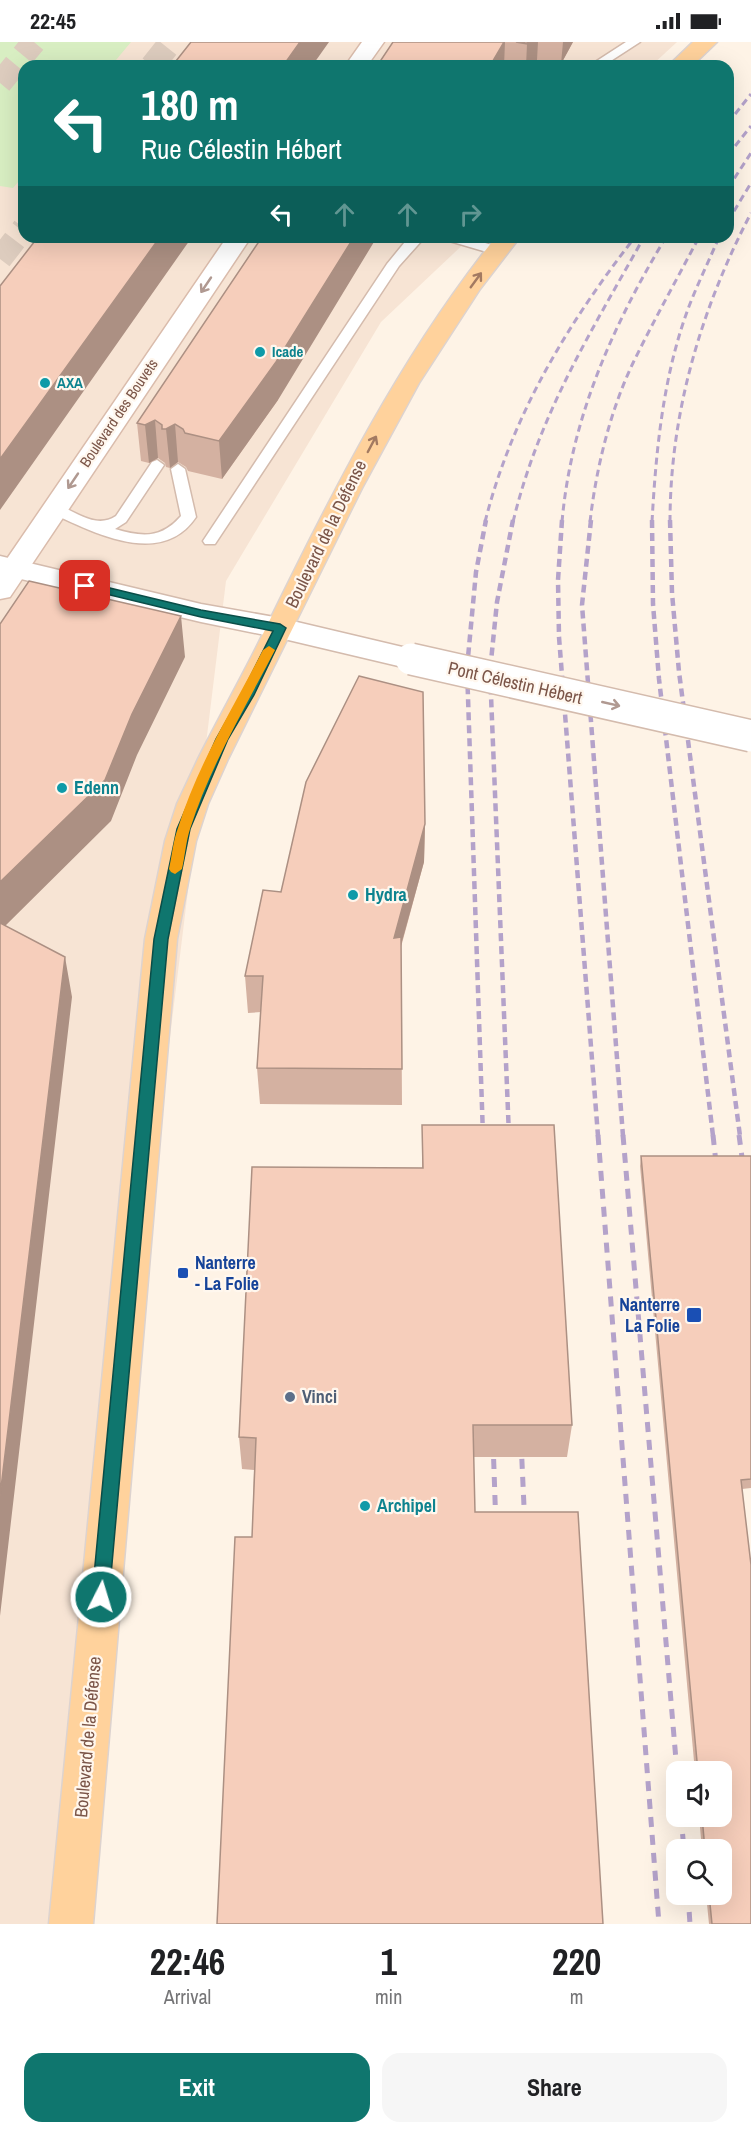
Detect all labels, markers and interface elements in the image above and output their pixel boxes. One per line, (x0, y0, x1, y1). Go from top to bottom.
text: 22:45 (30, 6, 76, 36)
text: 180 m (141, 77, 239, 133)
icon: left (42, 84, 120, 162)
text: Rue Célestin Hébert (141, 131, 342, 167)
icon: left (265, 198, 298, 231)
icon: ahead (328, 198, 361, 231)
icon: ahead (391, 198, 424, 231)
icon: right (454, 198, 487, 231)
one-way arrow (470, 272, 482, 288)
one-way arrow (200, 277, 212, 293)
place label: Icade (272, 341, 304, 362)
marker: Icade (253, 345, 267, 359)
street label: Boulevard des Bouvets (75, 354, 163, 471)
place label: AXA (57, 372, 83, 393)
marker: AXA (38, 376, 52, 390)
one-way arrow (367, 436, 378, 454)
street label: Boulevard de la Défense (279, 456, 372, 612)
one-way arrow (67, 473, 79, 489)
pin (59, 560, 110, 611)
icon: arrive (68, 569, 101, 602)
street label: Pont Célestin Hébert (446, 655, 585, 710)
one-way arrow (601, 699, 620, 710)
place label: Edenn (74, 775, 119, 800)
marker: Edenn (55, 781, 69, 795)
place label: Hydra (365, 882, 408, 907)
marker: Hydra (346, 888, 360, 902)
place label: Nanterre - La Folie (195, 1250, 259, 1296)
marker: Nanterre - La Folie (176, 1266, 190, 1280)
place label: Nanterre La Folie (619, 1292, 680, 1338)
marker: Nanterre La Folie (685, 1306, 703, 1324)
place label: Vinci (302, 1384, 337, 1409)
marker: Vinci (283, 1390, 297, 1404)
place label: Archipel (377, 1493, 436, 1518)
marker: Archipel (358, 1499, 372, 1513)
position arrow (69, 1565, 133, 1629)
street label: Boulevard de la Défense (68, 1655, 107, 1819)
map controls (666, 1761, 732, 1905)
button: sound (666, 1761, 732, 1827)
button: search (666, 1839, 732, 1905)
text: 22:46 (150, 1938, 225, 1986)
text: 1 (380, 1938, 397, 1986)
text: 220 (552, 1938, 601, 1986)
text: Arrival (164, 1983, 211, 2010)
text: min (375, 1983, 402, 2010)
text: m (570, 1983, 583, 2010)
button: Exit (24, 2053, 370, 2122)
button: Share (382, 2053, 727, 2122)

